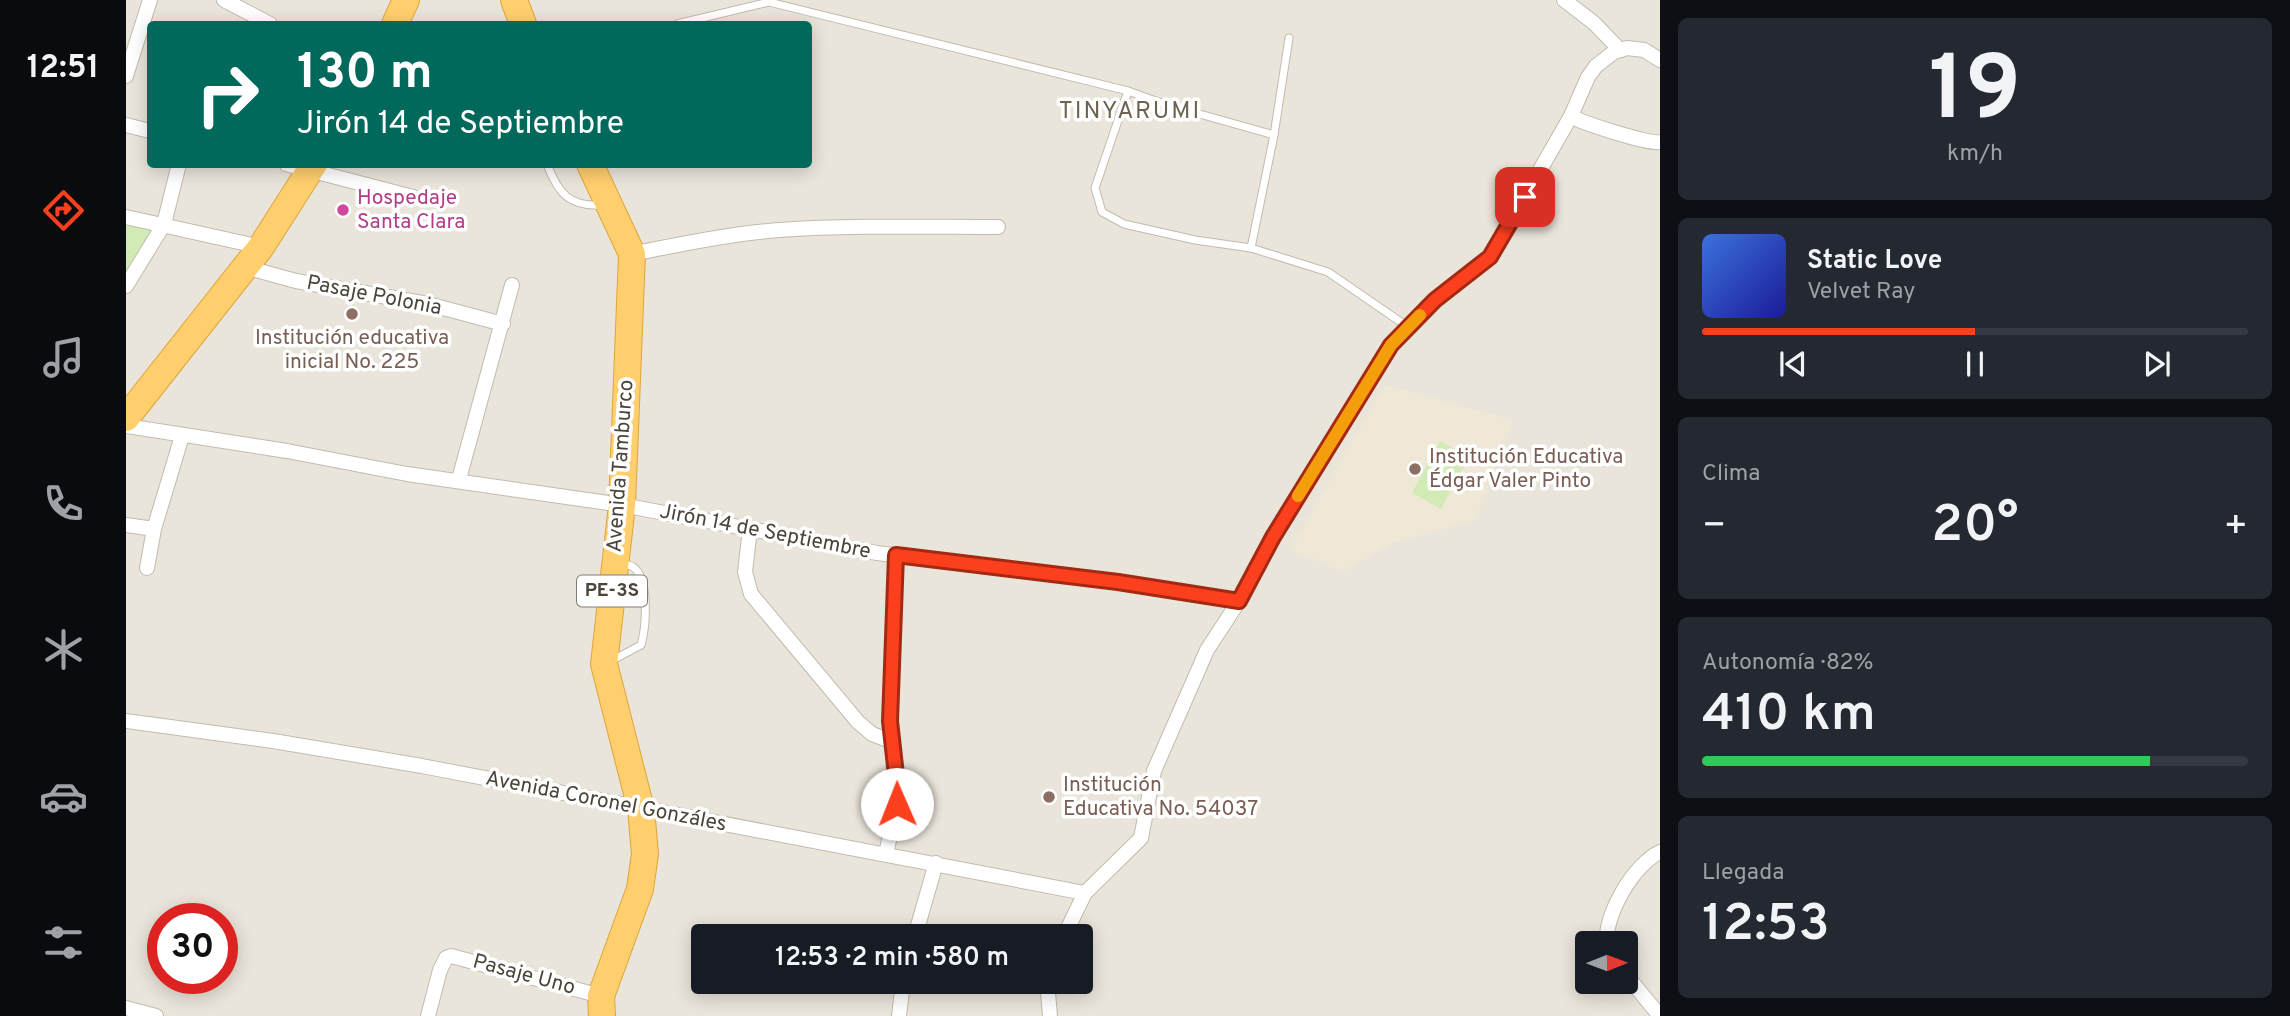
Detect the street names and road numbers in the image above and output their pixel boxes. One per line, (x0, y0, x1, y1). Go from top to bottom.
street label: Pasaje Polonia (304, 270, 444, 322)
street label: Avenida Tamburco (601, 379, 641, 553)
street label: Jirón 14 de Septiembre (657, 498, 873, 566)
road number: PE-3S (577, 576, 647, 606)
street label: Avenida Coronel Gonzáles (483, 765, 729, 839)
street label: Pasaje Uno (470, 948, 578, 1002)

